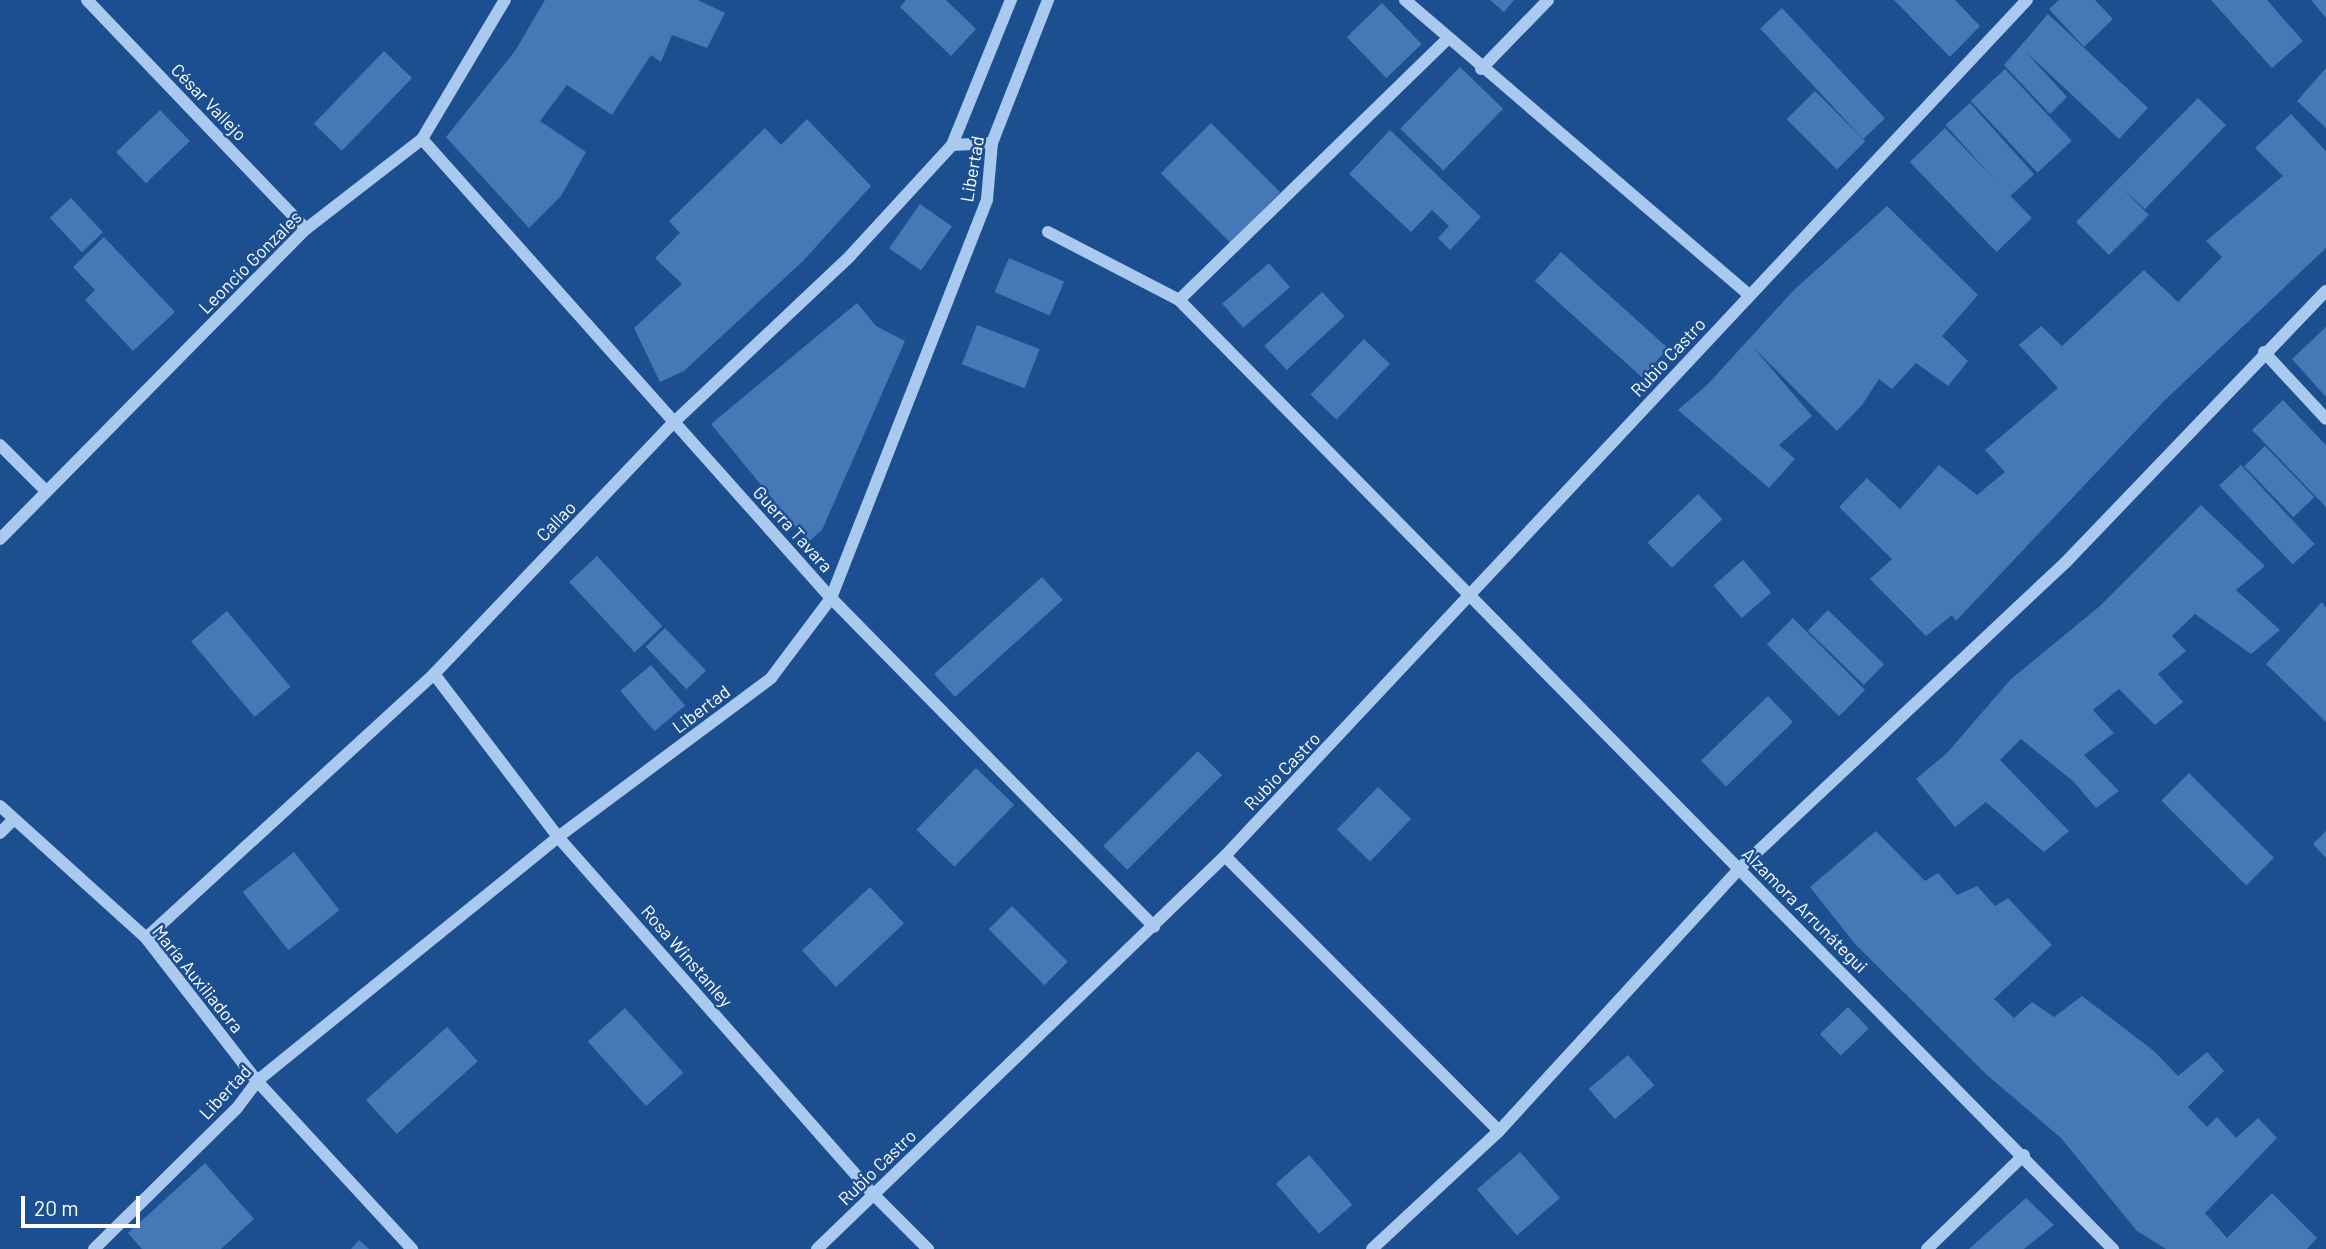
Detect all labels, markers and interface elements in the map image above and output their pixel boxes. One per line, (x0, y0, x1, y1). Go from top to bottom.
street label: César Vallejo (167, 59, 251, 145)
street label: Libertad (956, 134, 988, 204)
street label: Leoncio Gonzales (194, 206, 306, 318)
street label: Rubio Castro (1626, 313, 1710, 401)
street label: Guerra Tavara (749, 481, 837, 577)
street label: Callao (532, 496, 580, 546)
street label: Libertad (668, 680, 734, 738)
street label: Rubio Castro (1240, 728, 1324, 814)
street label: Alzamora Arrunátegui (1738, 843, 1872, 977)
street label: Rosa Winstanley (637, 901, 737, 1011)
street label: María Auxiliadora (148, 921, 248, 1037)
street label: Libertad (194, 1060, 256, 1124)
street label: Rubio Castro (834, 1125, 920, 1209)
scale bar (24, 1182, 144, 1226)
text: 20 m (34, 1195, 79, 1220)

